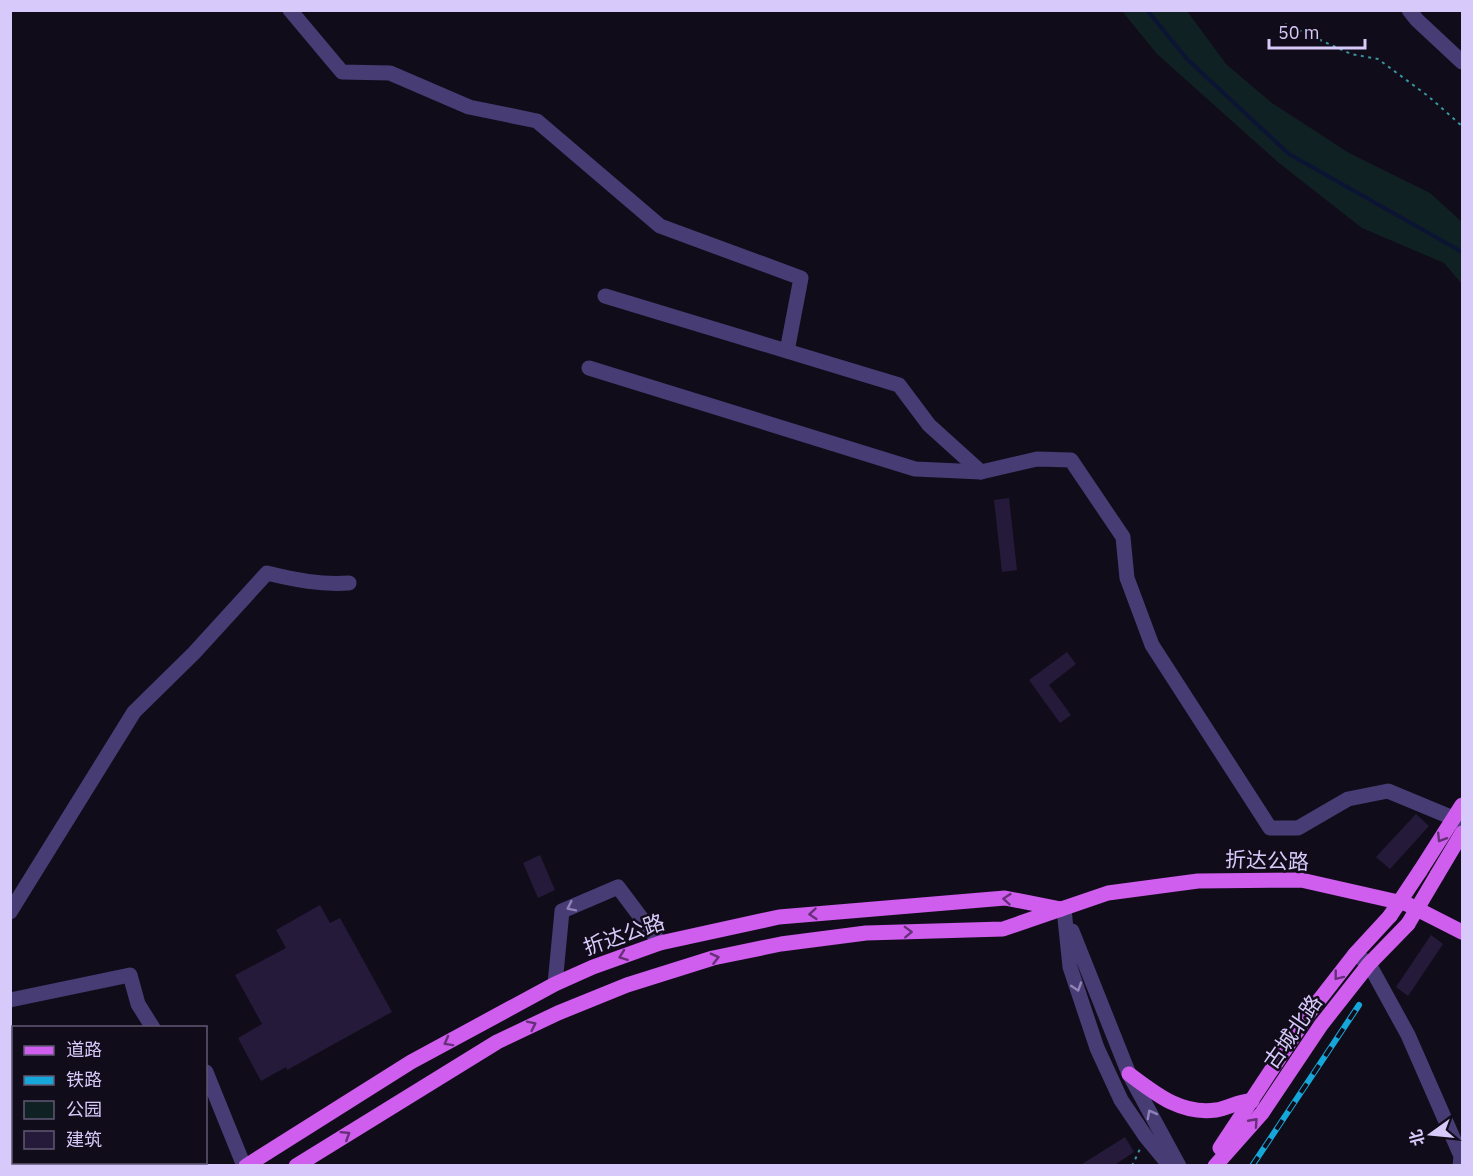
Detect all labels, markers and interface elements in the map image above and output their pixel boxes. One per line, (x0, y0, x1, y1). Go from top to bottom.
scale bar (1269, 12, 1365, 50)
text: 50 m (1278, 21, 1320, 44)
one-way arrow (1438, 831, 1449, 842)
street label: 折达公路 (1225, 845, 1309, 875)
one-way arrow (1002, 893, 1011, 906)
one-way arrow (566, 900, 577, 912)
street label: 折达公路 (579, 907, 668, 961)
one-way arrow (808, 908, 817, 921)
one-way arrow (903, 925, 912, 938)
one-way arrow (618, 949, 629, 962)
one-way arrow (710, 953, 720, 966)
one-way arrow (1335, 970, 1346, 981)
one-way arrow (1070, 981, 1082, 992)
street label: 古城北路 (1257, 989, 1328, 1074)
one-way arrow (526, 1021, 537, 1033)
legend (12, 1026, 207, 1164)
one-way arrow (444, 1035, 454, 1046)
text: 道路 (66, 1038, 102, 1061)
text: 铁路 (66, 1068, 102, 1091)
text: 公园 (66, 1098, 102, 1121)
north arrow (1401, 1104, 1461, 1164)
one-way arrow (1147, 1110, 1158, 1120)
one-way arrow (1247, 1118, 1258, 1129)
text: 建筑 (66, 1128, 102, 1151)
text: 北 (1405, 1128, 1428, 1148)
one-way arrow (340, 1130, 350, 1142)

